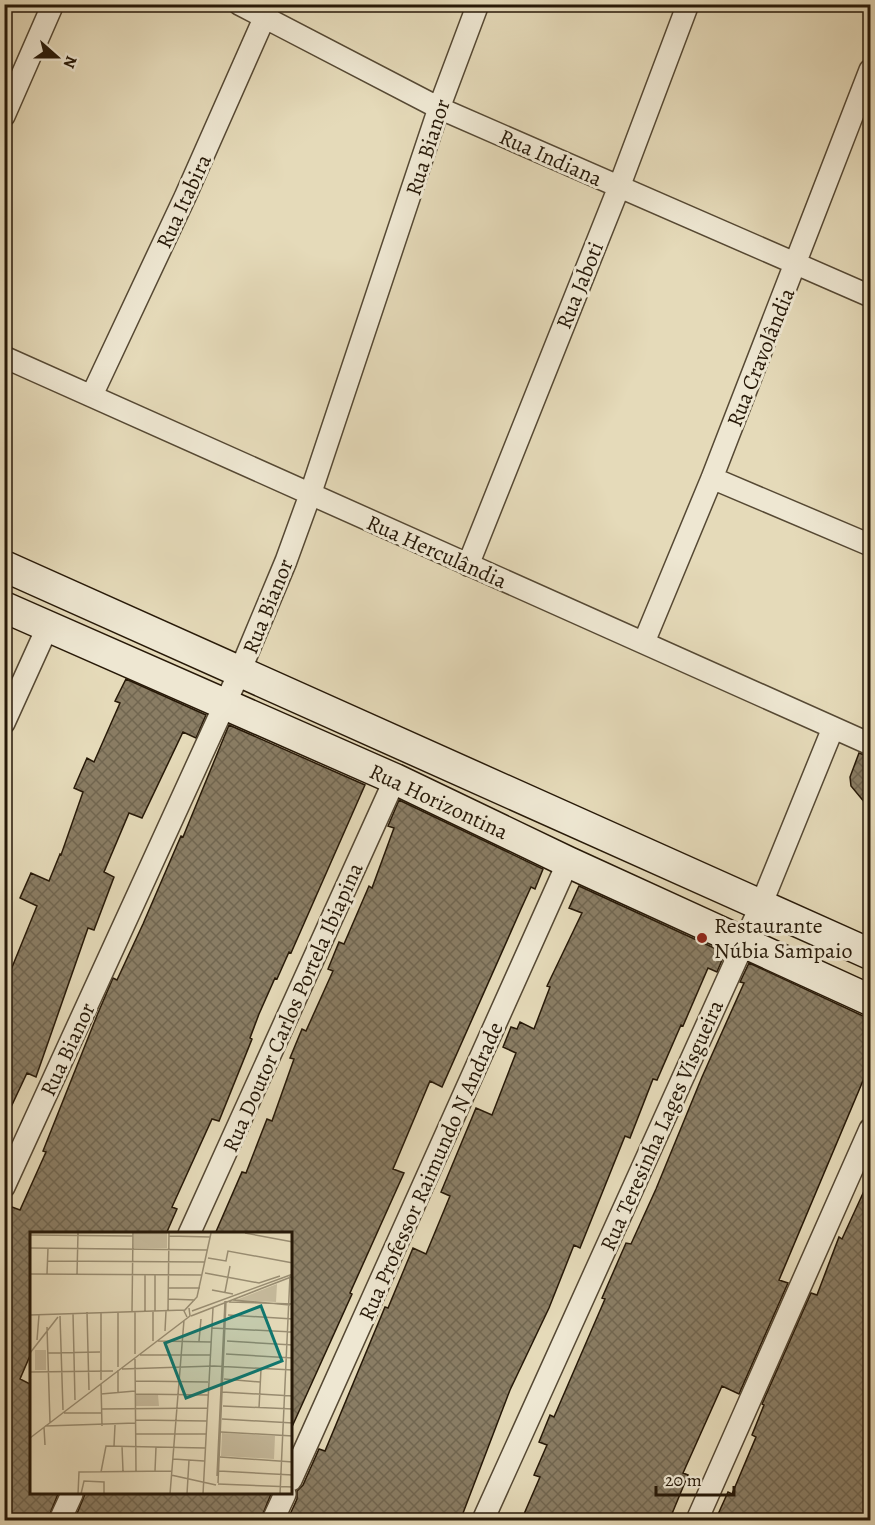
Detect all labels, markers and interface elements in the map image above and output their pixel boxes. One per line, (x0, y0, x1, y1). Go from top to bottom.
north arrow (27, 27, 87, 87)
text: N (58, 53, 82, 72)
street label: Rua Bianor (398, 95, 458, 200)
street label: Rua Indiana (494, 122, 607, 194)
street label: Rua Itabira (149, 149, 219, 253)
street label: Rua Jaboti (549, 237, 611, 333)
street label: Rua Cravolândia (719, 283, 803, 431)
street label: Rua Herculândia (362, 508, 512, 597)
street label: Rua Bianor (235, 554, 301, 658)
street label: Rua Horizontina (364, 757, 514, 847)
street label: Rua Doutor Carlos Portela Ibiapina (215, 857, 371, 1157)
place label: Restaurante Núbia Sampaio (714, 911, 853, 966)
marker: Restaurante Núbia Sampaio (695, 931, 709, 945)
street label: Rua Teresinha Lages Visgueira (593, 994, 731, 1256)
street label: Rua Bianor (33, 998, 103, 1101)
street label: Rua Professor Raimundo N Andrade (351, 1017, 510, 1325)
inset map (30, 1232, 292, 1495)
scale bar (656, 1459, 734, 1497)
text: 20 m (665, 1468, 702, 1492)

